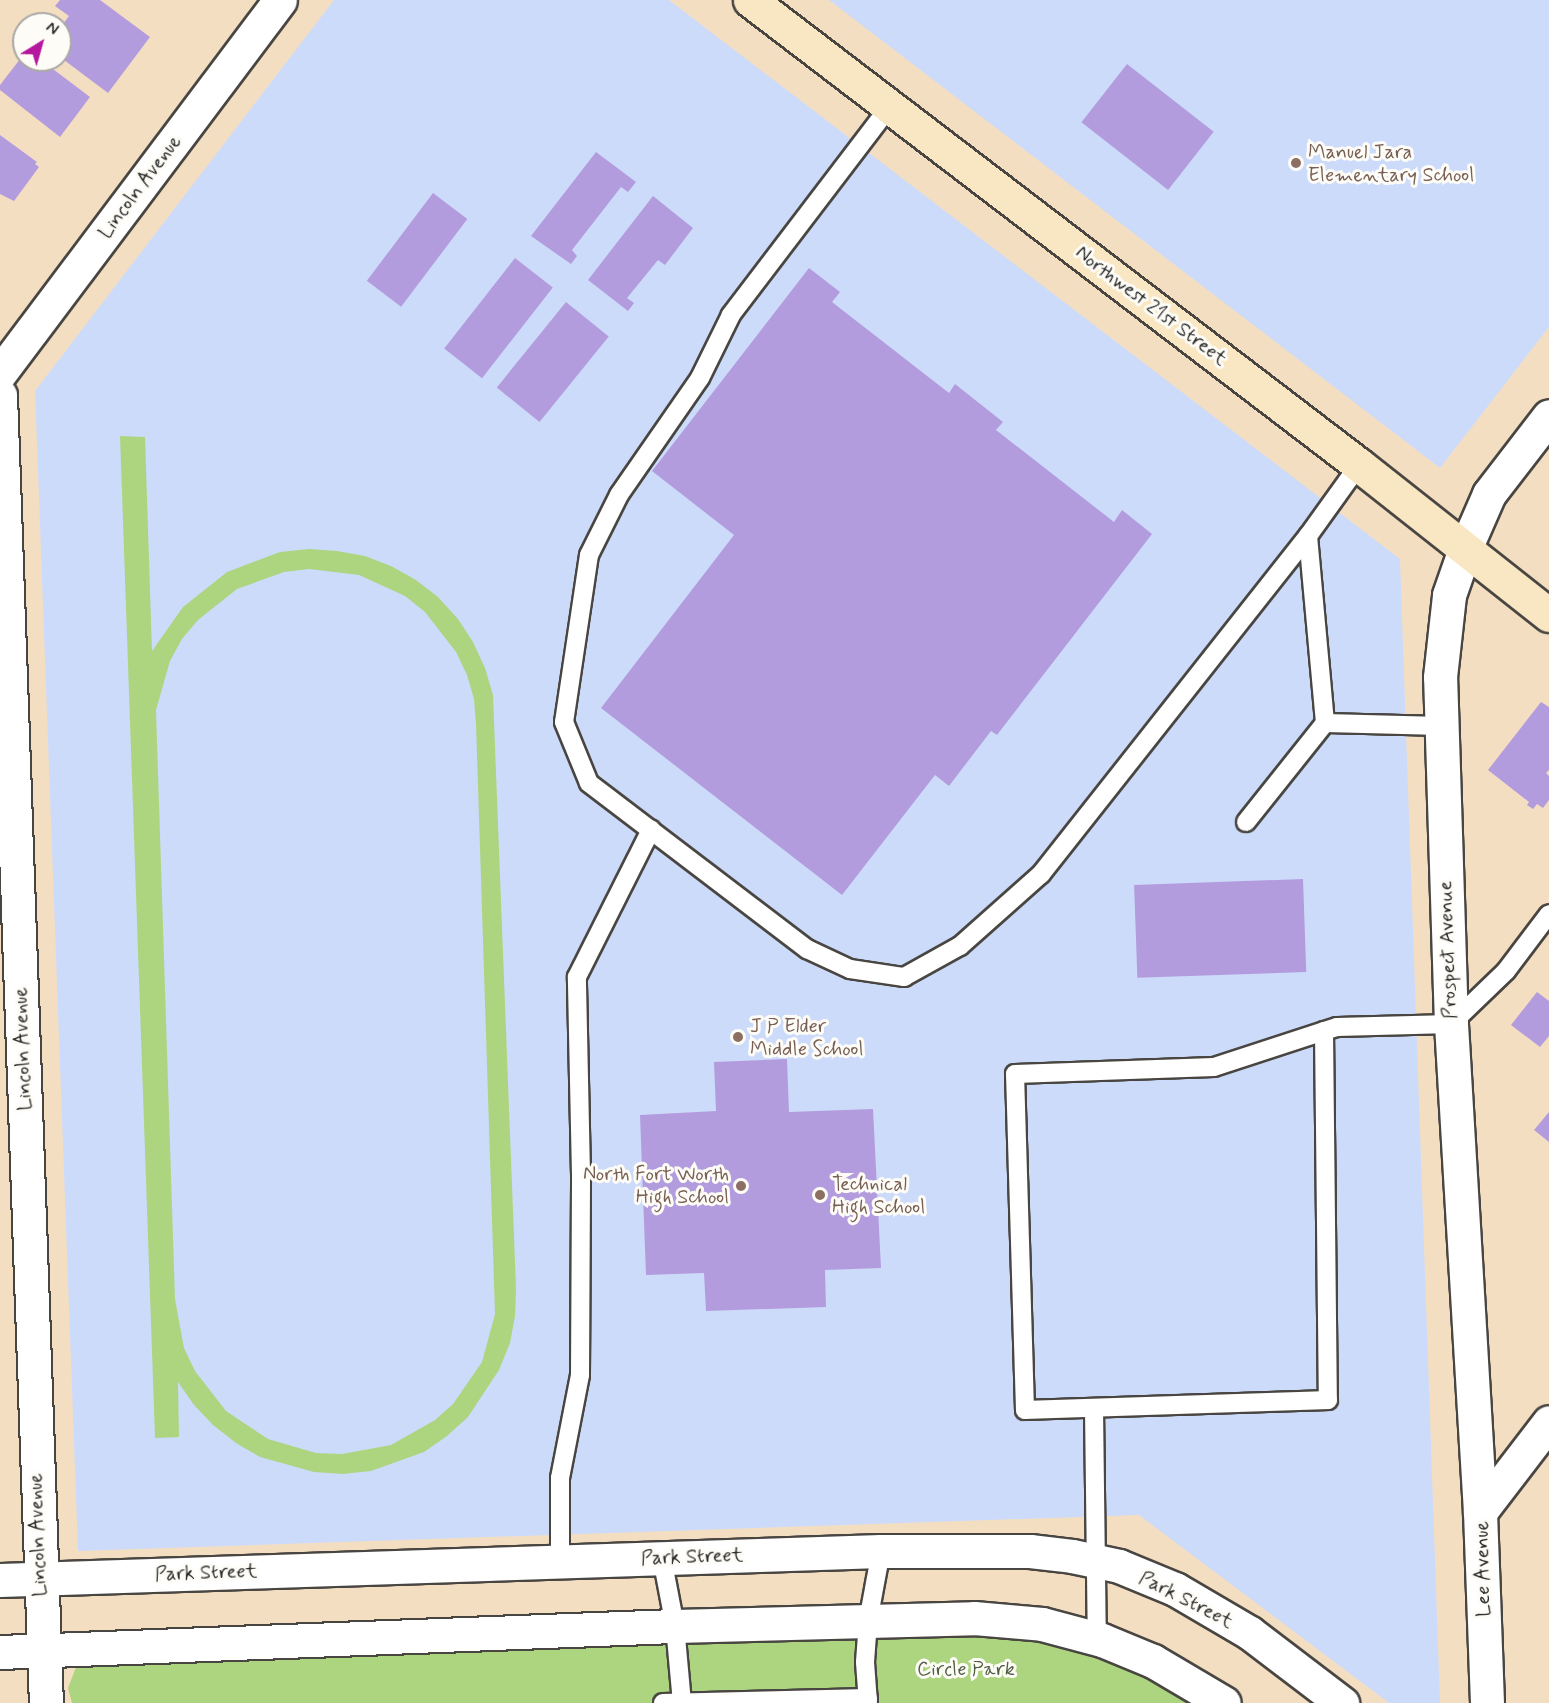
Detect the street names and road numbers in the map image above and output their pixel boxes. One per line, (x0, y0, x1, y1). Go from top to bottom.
street label: Lincoln Avenue (92, 129, 188, 245)
street label: Northwest 21st Street (1070, 241, 1232, 371)
street label: Prospect Avenue (1434, 880, 1462, 1020)
street label: Lincoln Avenue (9, 984, 37, 1114)
street label: Lincoln Avenue (24, 1470, 52, 1600)
street label: Lee Avenue (1470, 1519, 1496, 1619)
street label: Park Street (640, 1543, 744, 1571)
street label: Park Street (154, 1559, 258, 1587)
street label: Park Street (1135, 1566, 1237, 1634)

